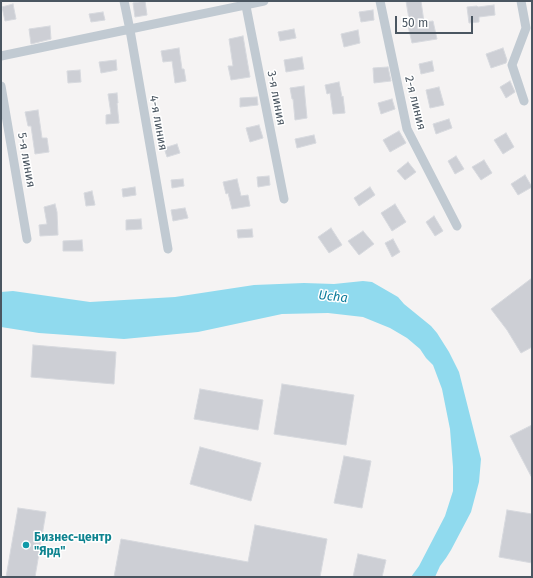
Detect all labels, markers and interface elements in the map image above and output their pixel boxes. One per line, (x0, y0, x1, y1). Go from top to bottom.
scale bar (397, 8, 475, 34)
text: 50 m (402, 16, 428, 30)
street label: 3-я линия (264, 69, 288, 127)
street label: 2-я линия (401, 74, 429, 132)
street label: 4-я линия (146, 94, 170, 152)
street label: 5-я линия (14, 131, 38, 189)
water label: Ucha (317, 288, 349, 306)
place label: Бизнес-центр "Ярд" (34, 531, 112, 559)
marker: Бизнес-центр "Ярд" (21, 540, 31, 550)

